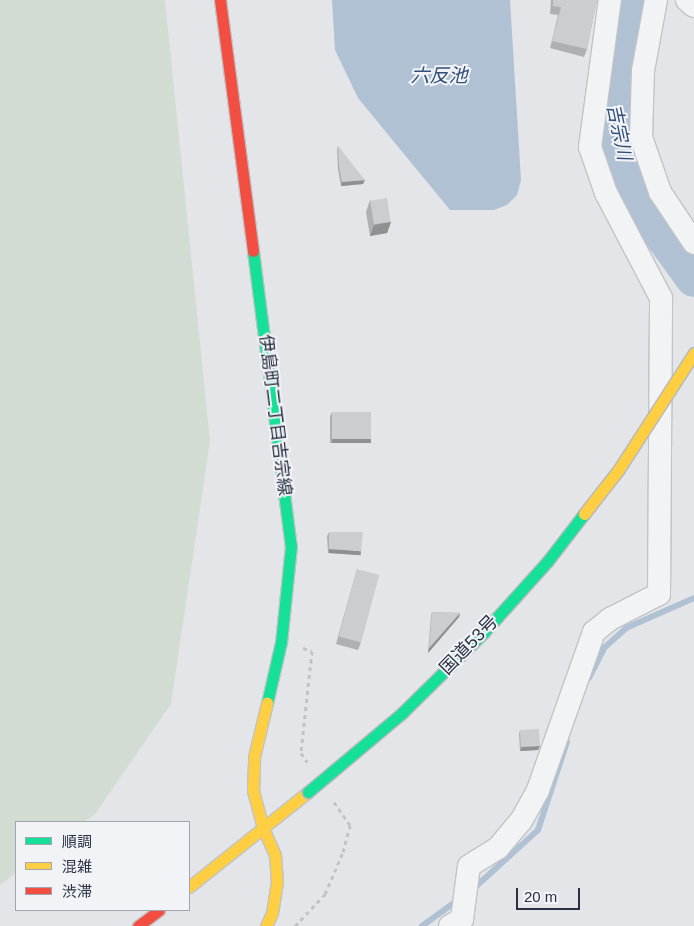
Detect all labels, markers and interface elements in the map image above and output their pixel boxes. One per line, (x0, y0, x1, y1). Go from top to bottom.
water label: 六反池 (411, 65, 467, 87)
water label: 吉宗川 (602, 102, 636, 162)
street label: 伊島町二丁目吉宗線 (254, 333, 296, 497)
street label: 国道53号 (436, 611, 502, 679)
legend (15, 821, 190, 911)
text: 順調 (62, 833, 92, 850)
text: 混雑 (62, 858, 92, 875)
scale bar (519, 878, 583, 910)
text: 渋滞 (62, 883, 92, 900)
text: 20 m (524, 888, 557, 905)

